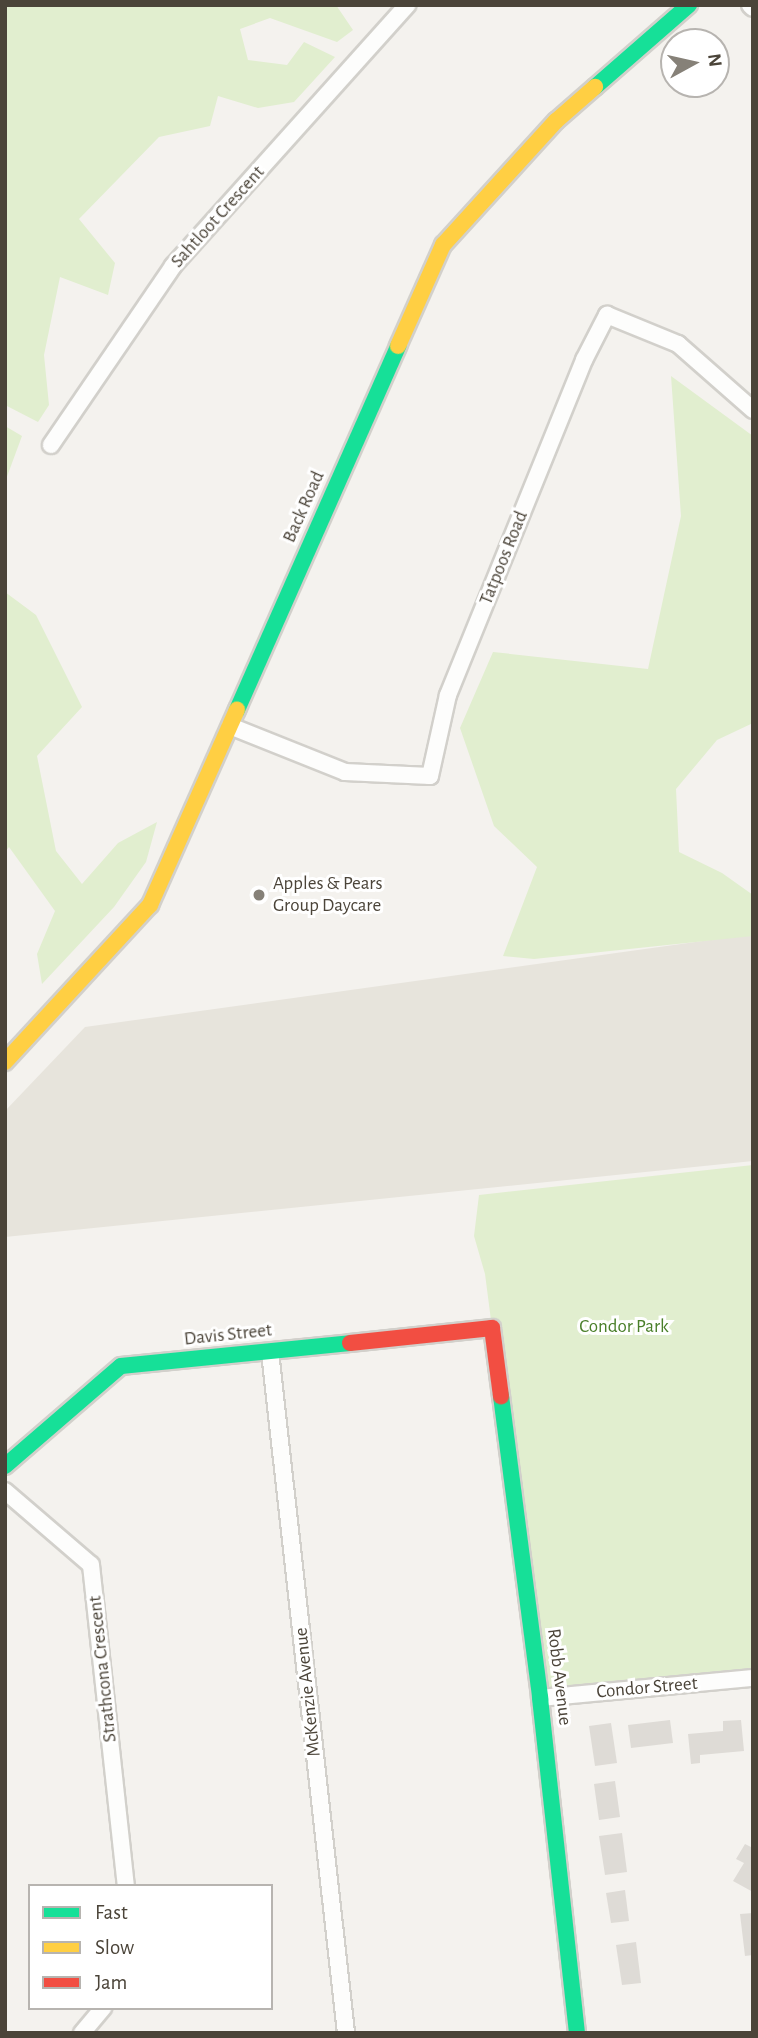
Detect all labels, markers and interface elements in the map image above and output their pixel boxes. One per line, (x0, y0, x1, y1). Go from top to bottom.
north arrow (660, 28, 730, 98)
text: N (704, 52, 725, 68)
street label: Sahtloot Crescent (166, 161, 270, 273)
street label: Back Road (278, 468, 330, 546)
street label: Tatpoos Road (475, 508, 533, 608)
place label: Apples & Pears Group Daycare (273, 873, 382, 917)
marker: Apples & Pears Group Daycare (251, 887, 267, 903)
park label: Condor Park (579, 1316, 669, 1338)
street label: Davis Street (183, 1319, 273, 1351)
street label: Strathcona Crescent (84, 1595, 122, 1743)
street label: McKenzie Avenue (290, 1626, 326, 1758)
street label: Robb Avenue (542, 1627, 576, 1727)
street label: Condor Street (595, 1672, 699, 1704)
legend (28, 1884, 273, 2010)
text: Fast (95, 1902, 128, 1923)
text: Slow (95, 1937, 134, 1958)
text: Jam (95, 1972, 127, 1993)

